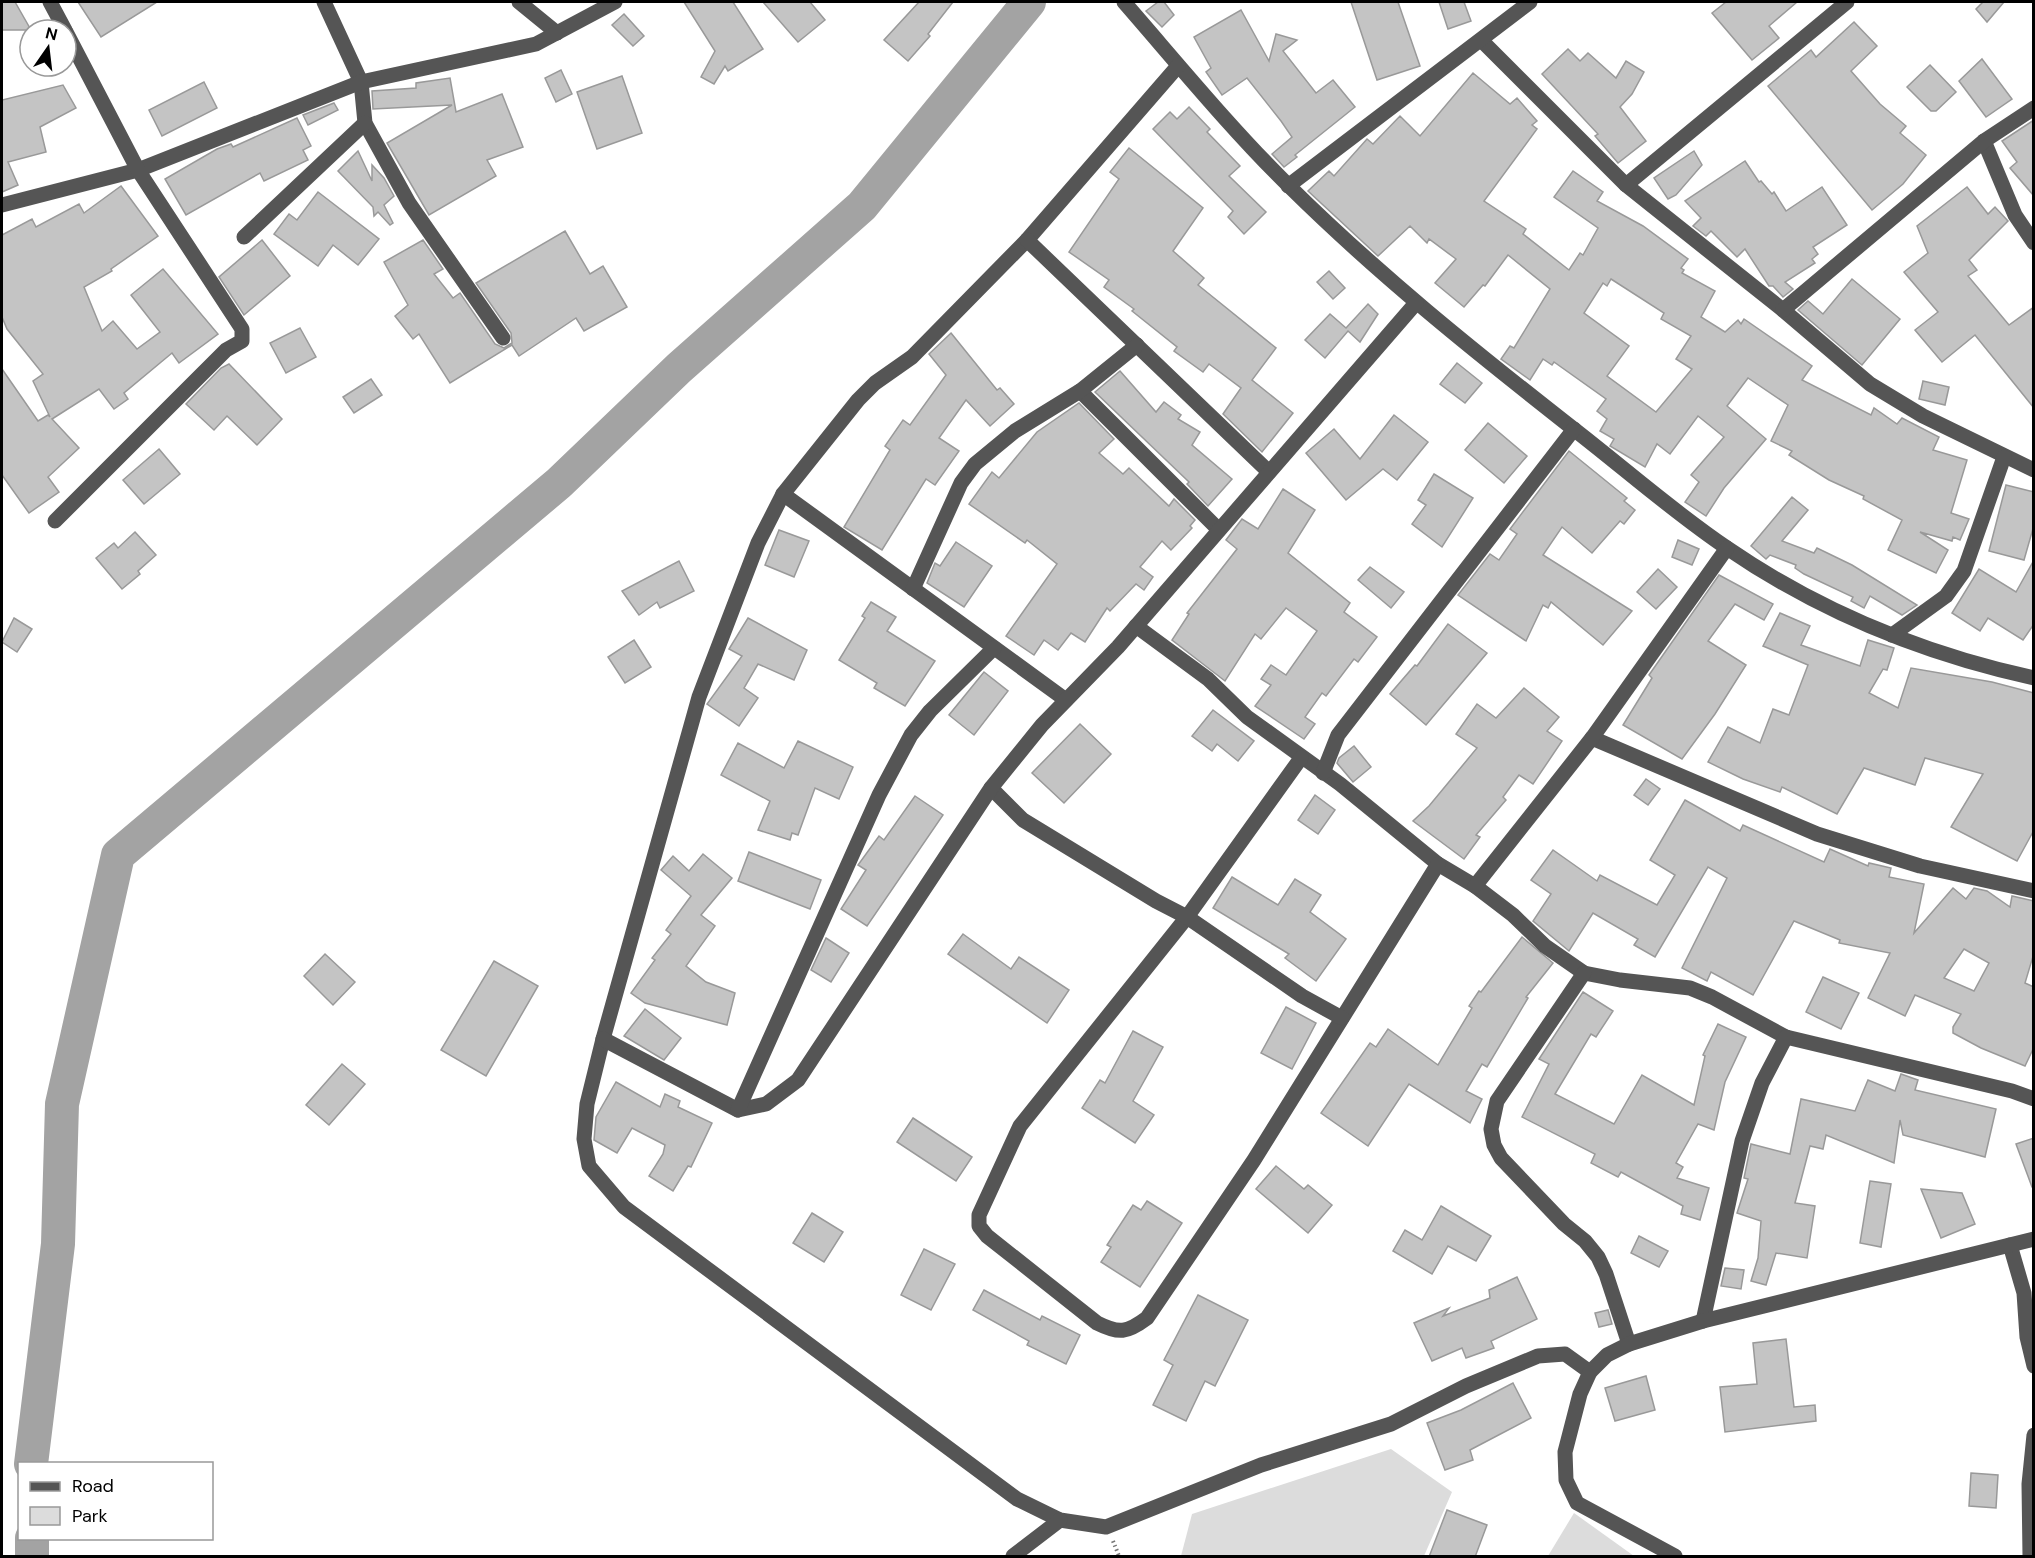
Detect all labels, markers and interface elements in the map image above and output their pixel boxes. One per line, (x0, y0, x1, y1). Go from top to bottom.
north arrow (18, 18, 78, 78)
text: N (43, 22, 60, 46)
legend (18, 1462, 213, 1540)
text: Road (72, 1474, 114, 1498)
text: Park (72, 1504, 108, 1528)

